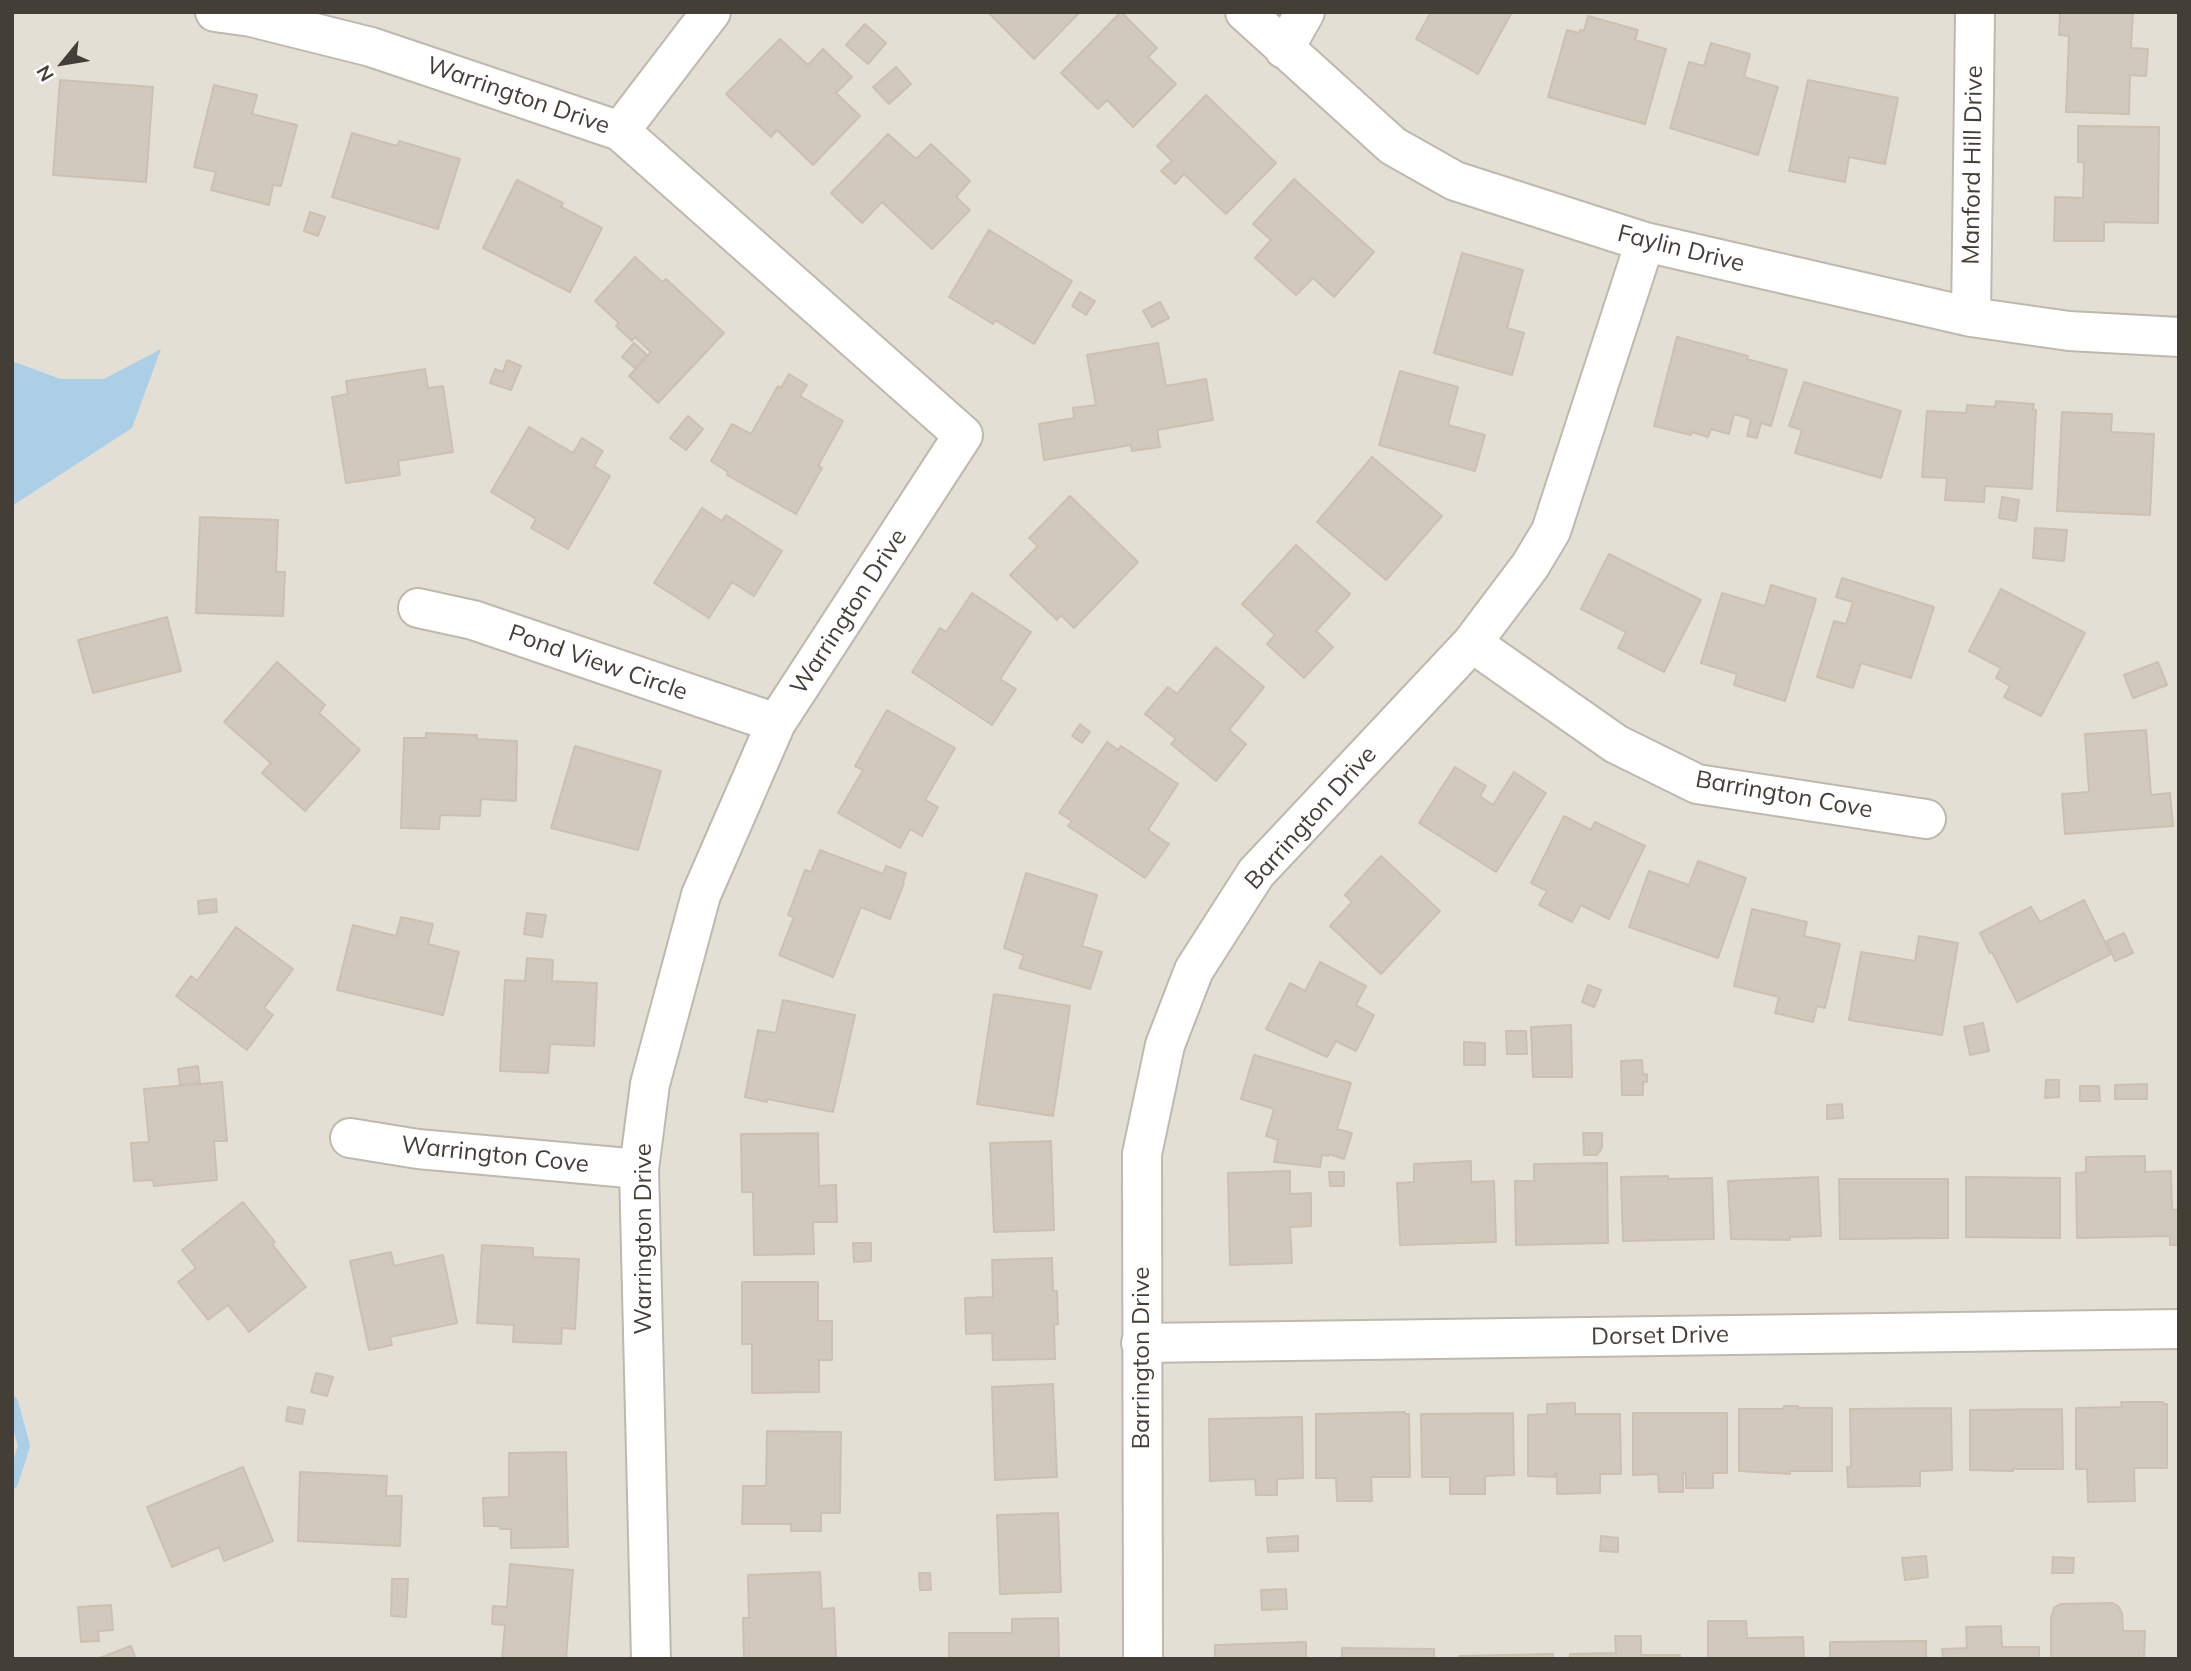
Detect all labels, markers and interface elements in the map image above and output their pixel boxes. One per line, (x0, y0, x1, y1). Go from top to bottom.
north arrow (28, 28, 98, 98)
street label: Warrington Drive (423, 51, 613, 141)
text: N (31, 61, 59, 86)
street label: Manford Hill Drive (1957, 65, 1989, 265)
street label: Faylin Drive (1615, 219, 1747, 279)
street label: Warrington Drive (785, 524, 913, 700)
street label: Pond View Circle (505, 619, 691, 707)
street label: Barrington Drive (1239, 740, 1383, 896)
street label: Barrington Cove (1693, 765, 1875, 825)
street label: Warrington Cove (400, 1131, 590, 1179)
street label: Warrington Drive (630, 1143, 658, 1335)
street label: Barrington Drive (1128, 1267, 1156, 1449)
street label: Dorset Drive (1591, 1320, 1729, 1352)

